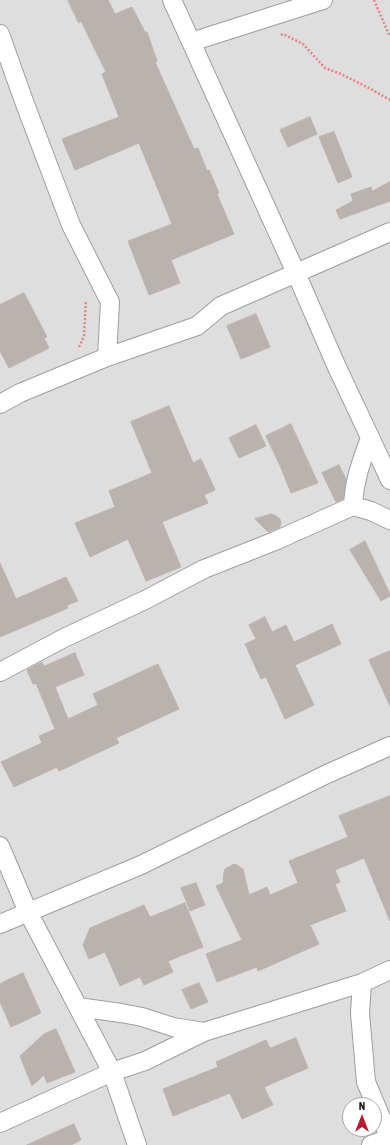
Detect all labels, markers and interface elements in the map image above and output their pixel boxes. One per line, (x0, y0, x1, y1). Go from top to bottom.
north arrow (342, 1097, 382, 1137)
text: N (359, 1100, 365, 1112)

